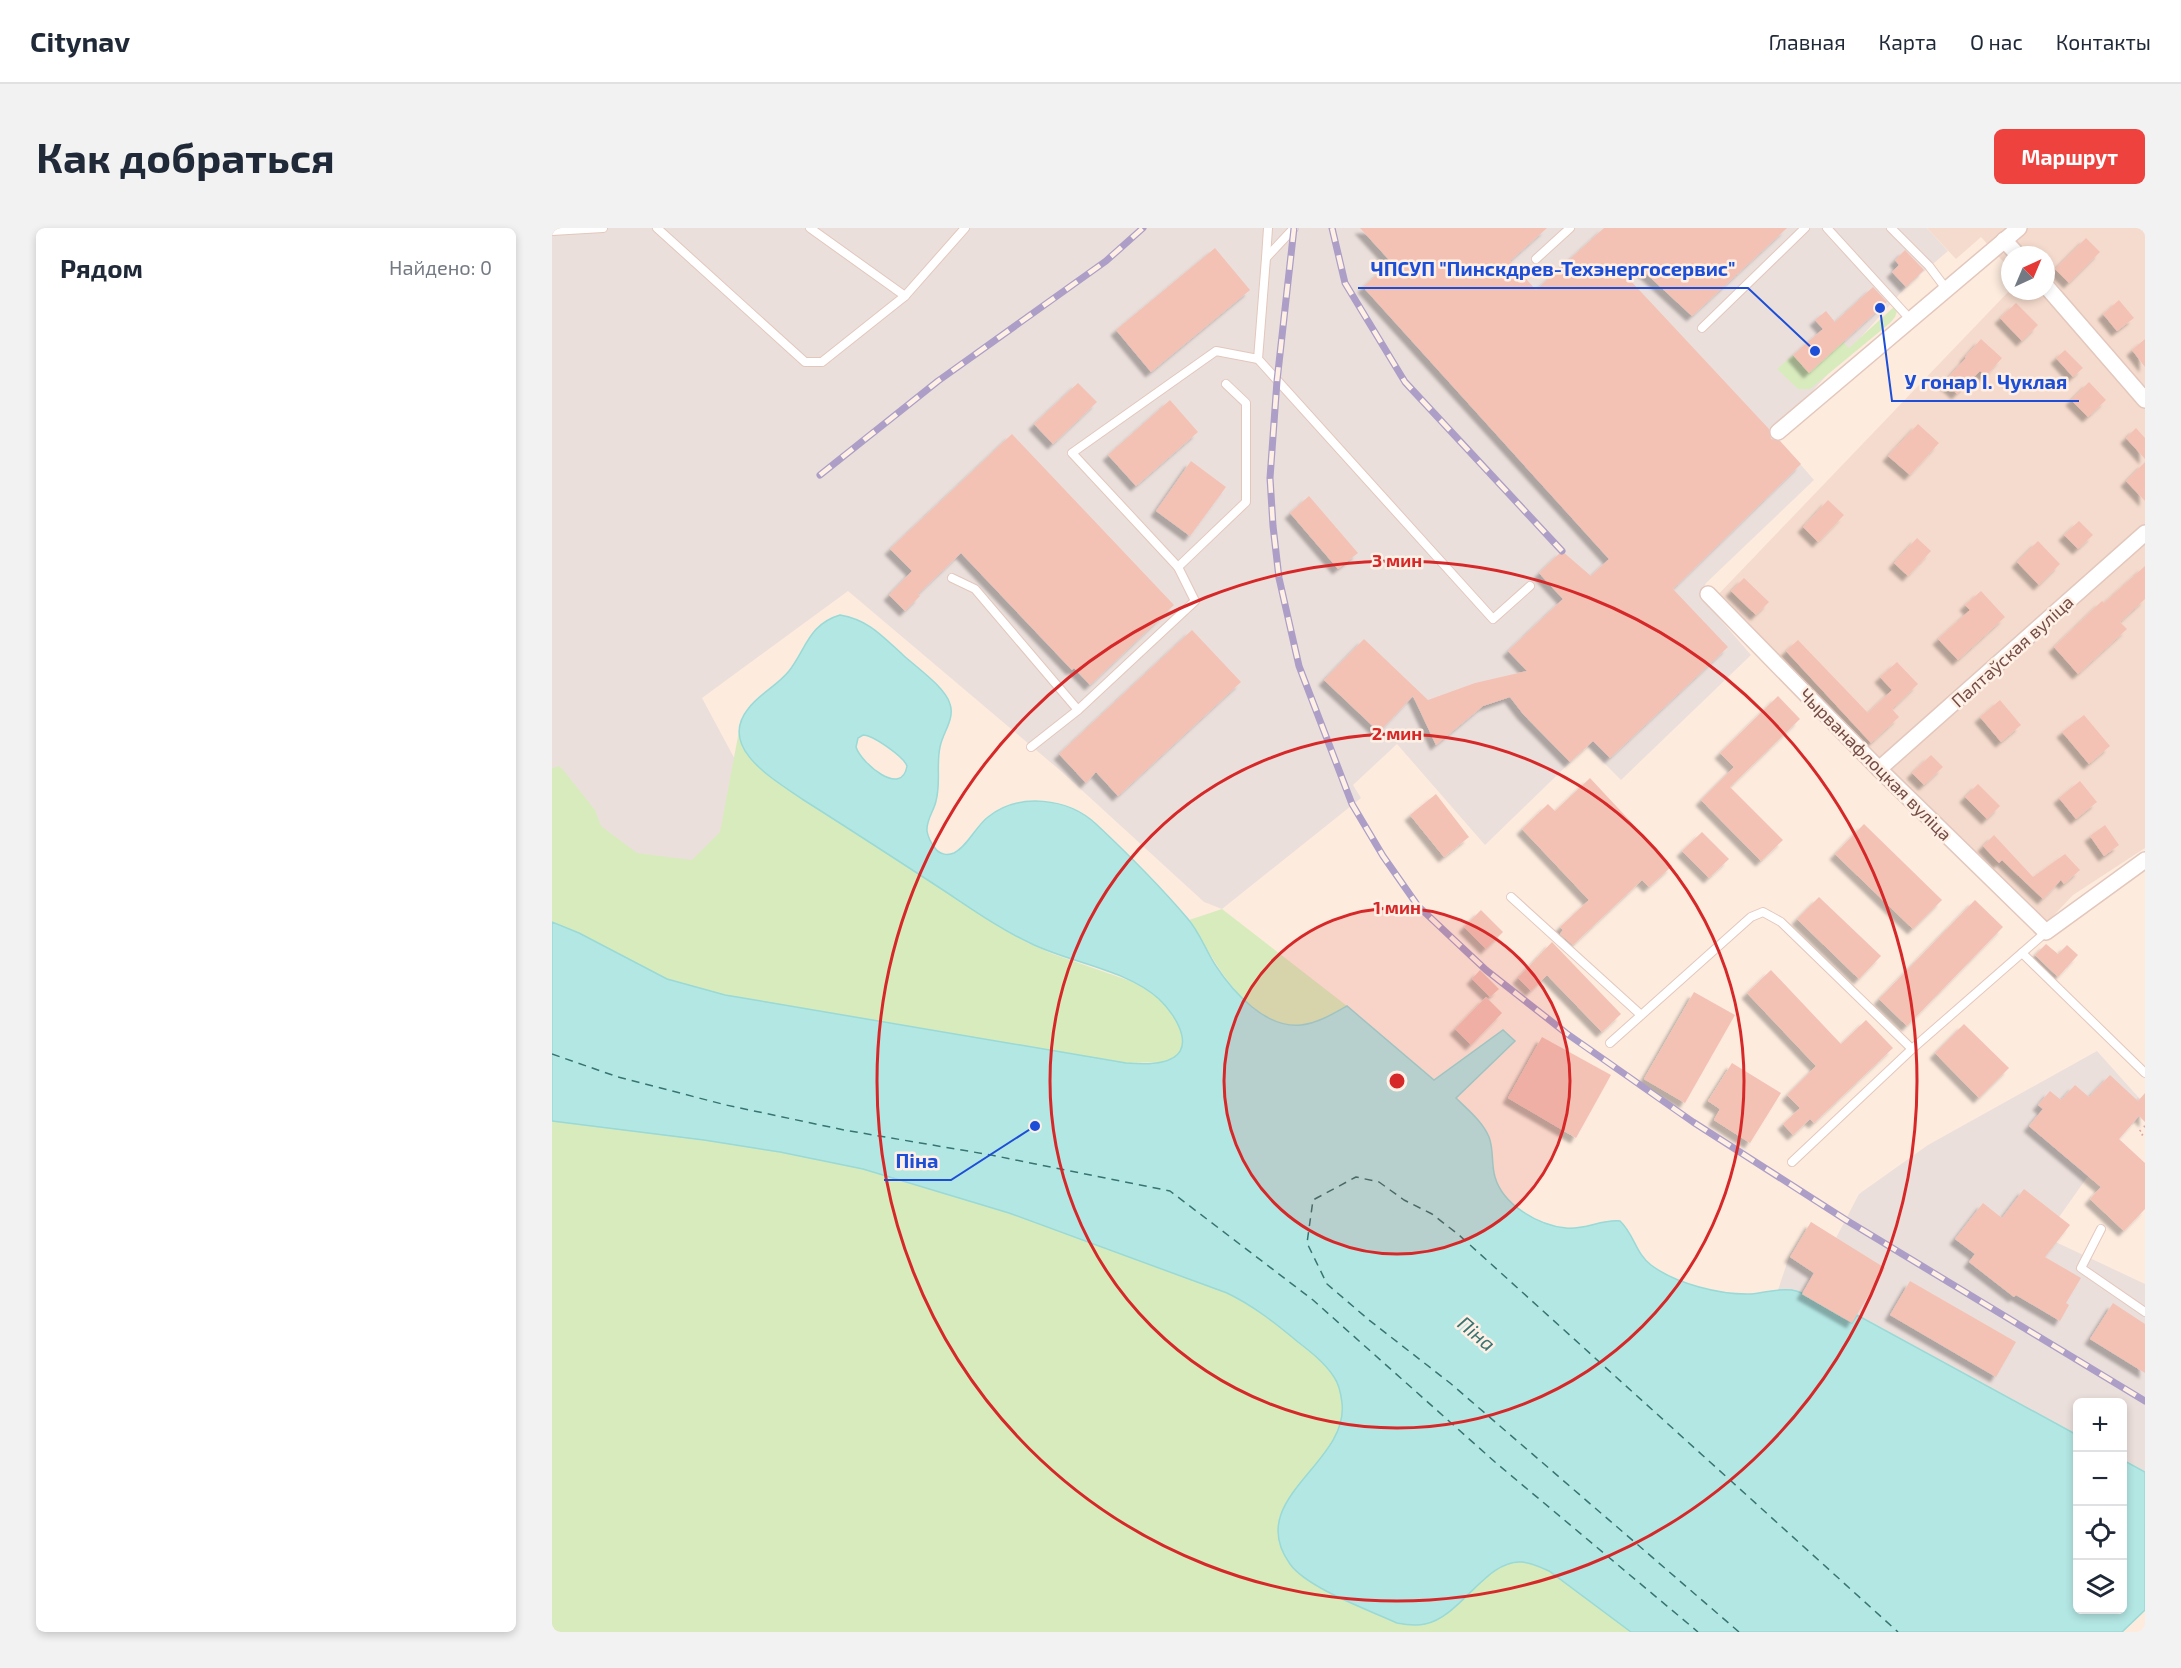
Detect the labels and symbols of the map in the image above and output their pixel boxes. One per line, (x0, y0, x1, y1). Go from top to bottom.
north arrow (2001, 246, 2055, 300)
callout: ЧПСУП "Пинскдрев-Техэнергосервис" (1358, 250, 1748, 288)
text: ЧПСУП "Пинскдрев-Техэнергосервис" (1370, 256, 1736, 280)
callout: У гонар І. Чуклая (1892, 363, 2079, 401)
text: У гонар І. Чуклая (1905, 369, 2067, 393)
text: 3 мин (1372, 549, 1422, 571)
street label: Палтаўская вуліца (1946, 590, 2078, 712)
street label: Чырванафлоцкая вуліца (1795, 683, 1957, 845)
text: 2 мин (1372, 722, 1422, 744)
text: 1 мин (1373, 896, 1421, 918)
centre of rings (1387, 1071, 1407, 1091)
callout: Піна (884, 1142, 951, 1180)
text: Піна (895, 1148, 939, 1172)
water label: Піна (1453, 1310, 1501, 1356)

